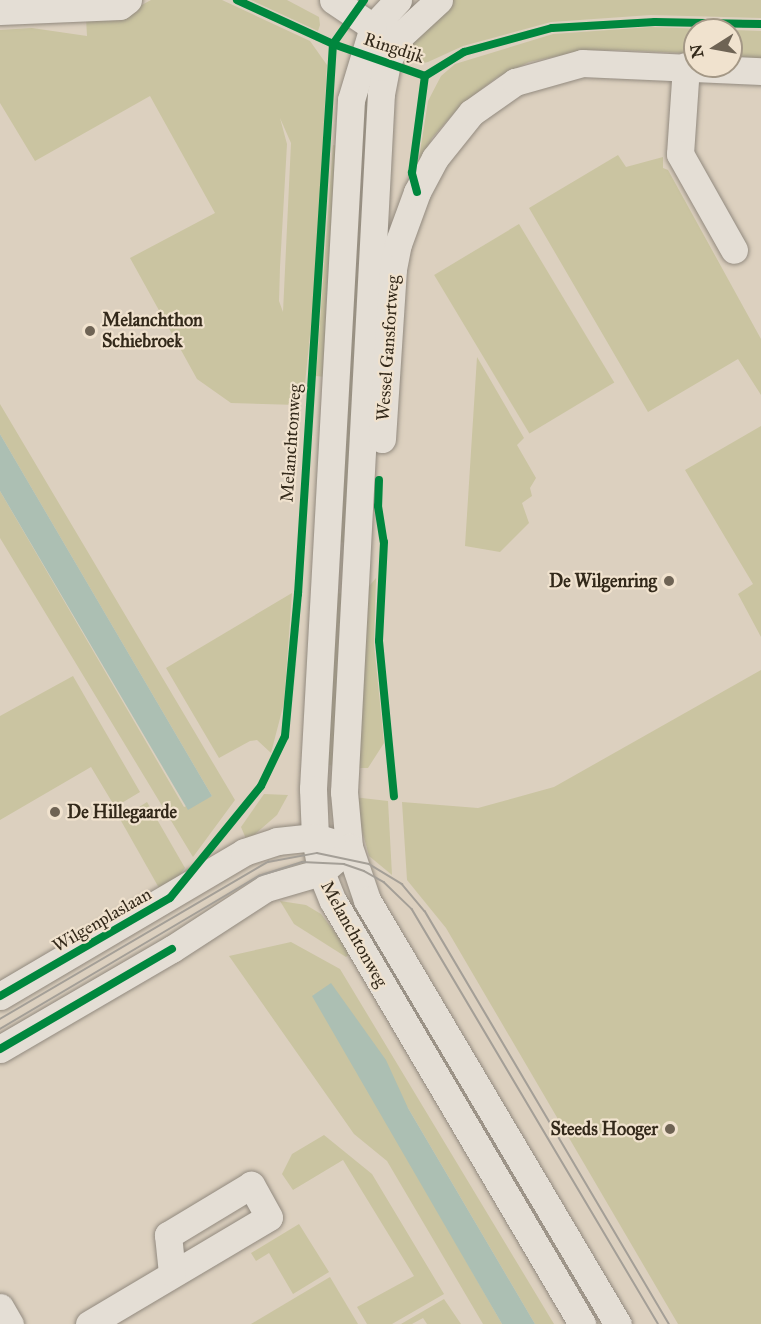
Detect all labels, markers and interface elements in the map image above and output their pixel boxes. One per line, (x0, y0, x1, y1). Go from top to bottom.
north arrow (683, 18, 743, 78)
street label: Ringdijk (361, 28, 427, 68)
text: N (686, 43, 707, 60)
street label: Wessel Gansfortweg (372, 274, 404, 422)
place label: Melanchthon Schiebroek (102, 310, 203, 352)
marker: Melanchthon Schiebroek (83, 324, 97, 338)
street label: Melanchtonweg (276, 383, 306, 503)
place label: De Wilgenring (549, 570, 657, 592)
marker: De Wilgenring (662, 574, 676, 588)
place label: De Hillegaarde (67, 801, 177, 823)
marker: De Hillegaarde (48, 805, 62, 819)
street label: Melanchtonweg (316, 877, 392, 991)
street label: Wilgenplaslaan (49, 883, 155, 957)
place label: Steeds Hooger (550, 1118, 658, 1140)
marker: Steeds Hooger (663, 1122, 677, 1136)

